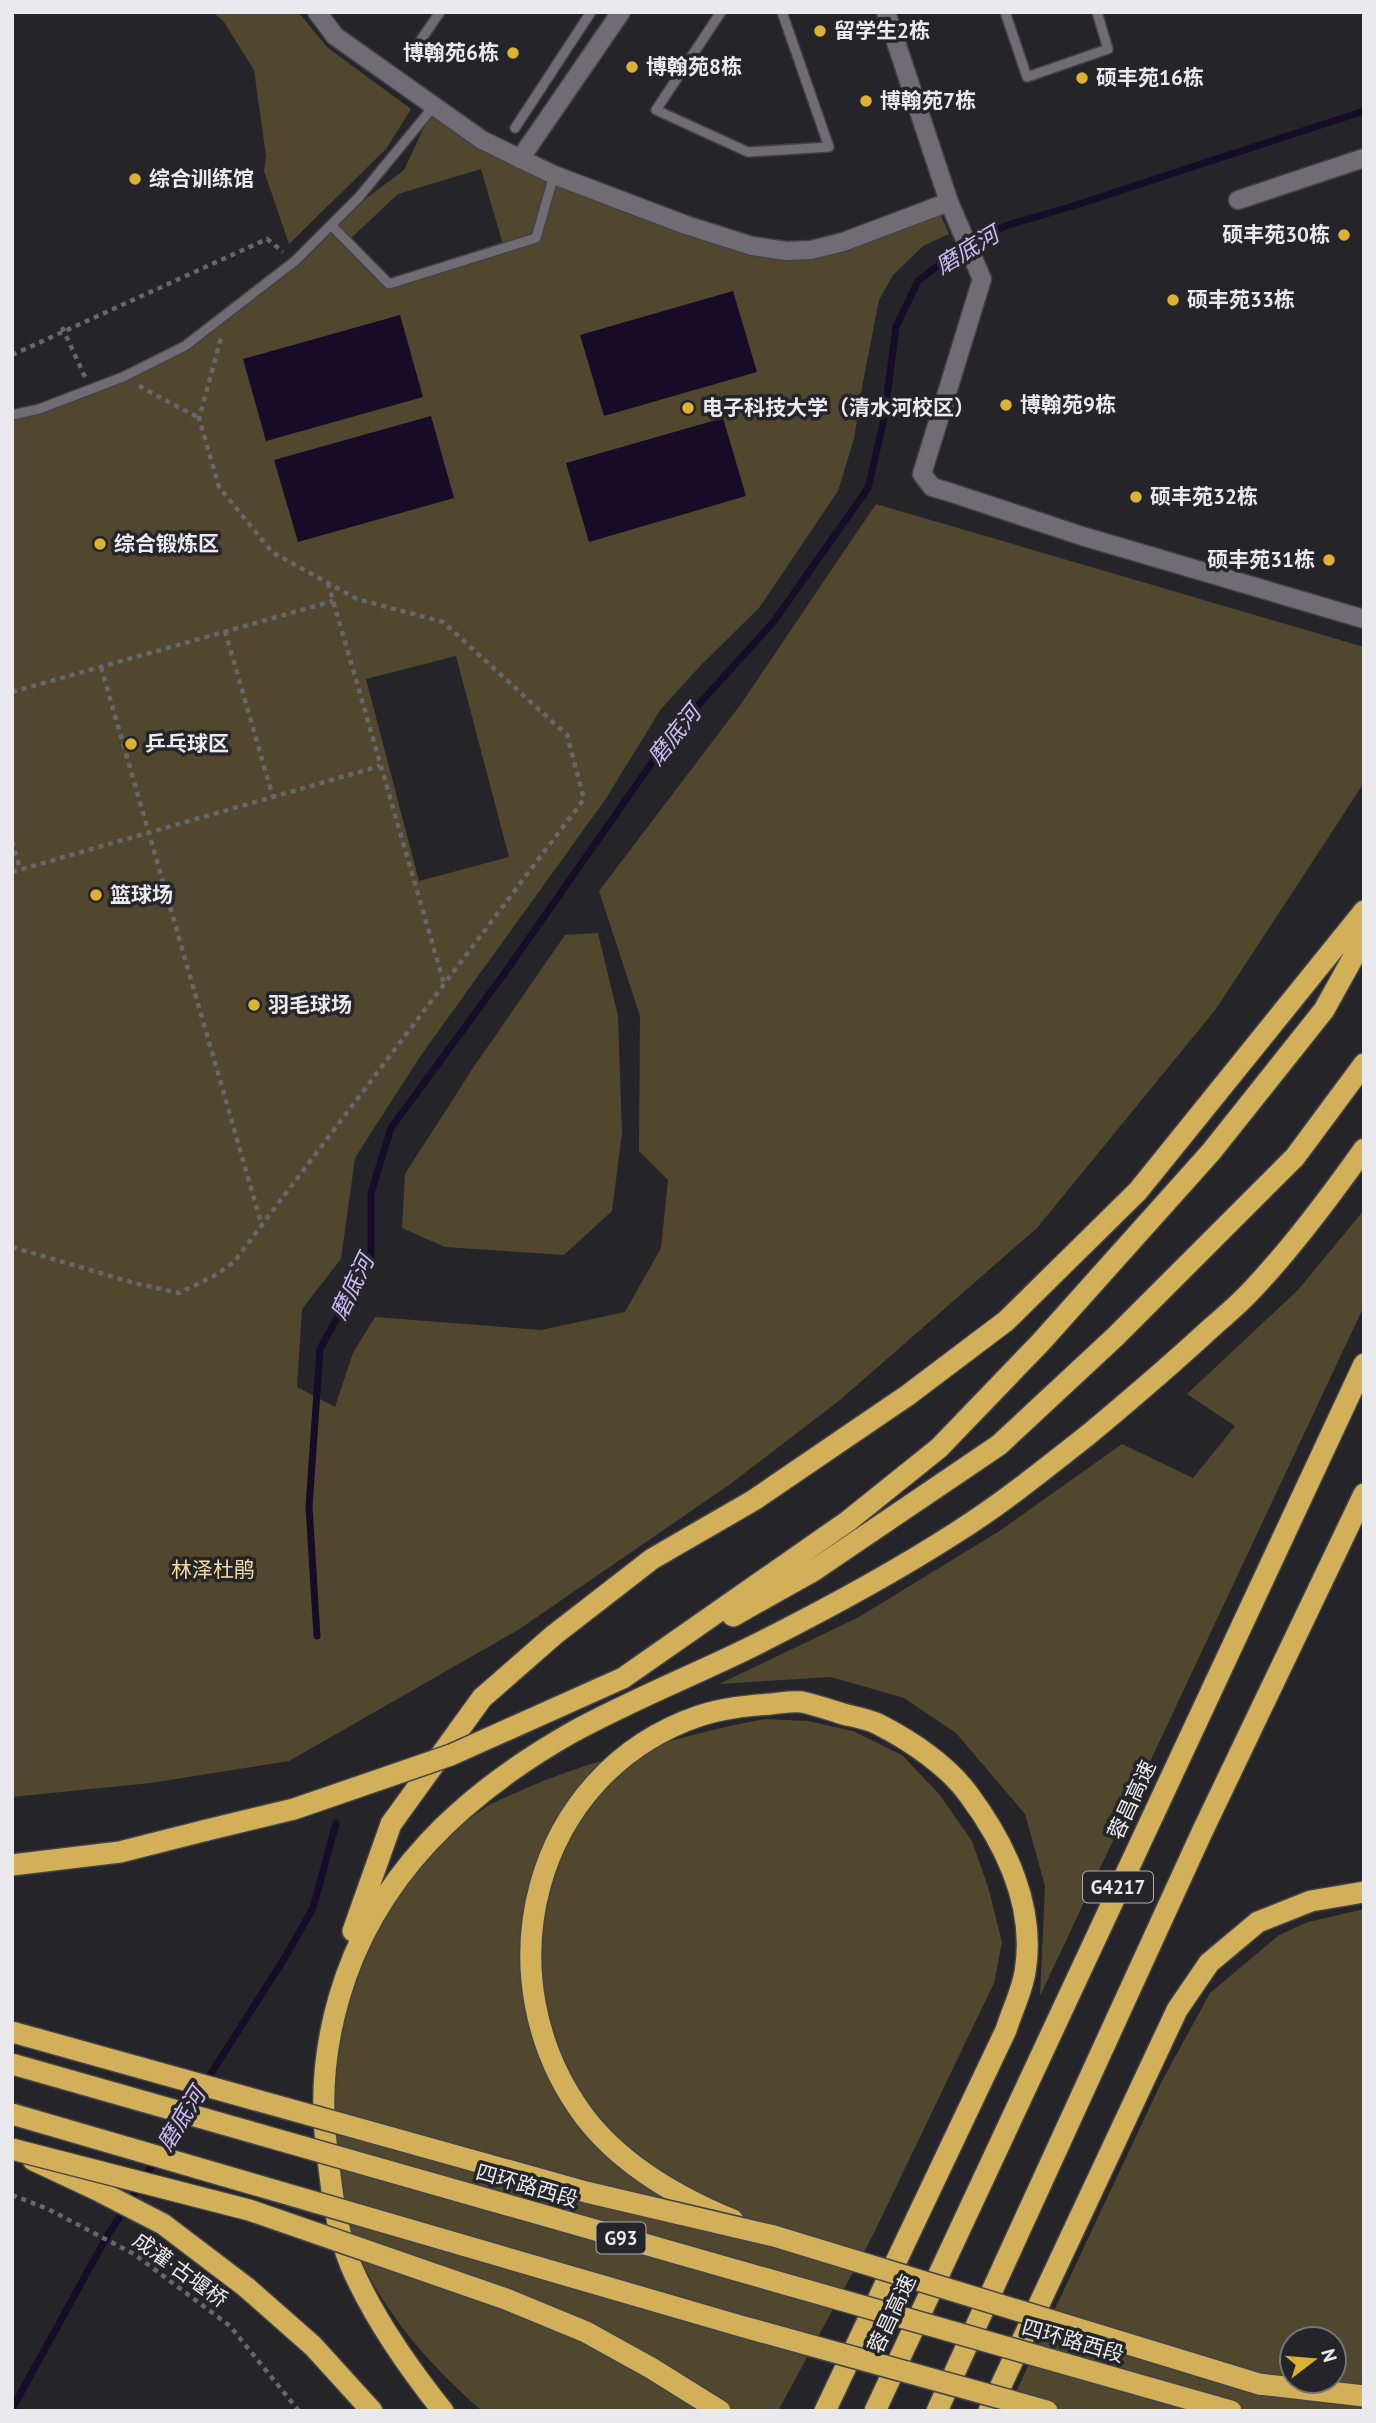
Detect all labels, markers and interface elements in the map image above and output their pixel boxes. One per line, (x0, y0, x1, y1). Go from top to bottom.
place label: 留学生2栋 (834, 17, 930, 44)
marker: 留学生2栋 (812, 23, 828, 39)
place label: 博翰苑6栋 (403, 39, 499, 66)
marker: 博翰苑6栋 (505, 45, 521, 61)
place label: 博翰苑8栋 (646, 53, 742, 80)
marker: 博翰苑8栋 (624, 59, 640, 75)
place label: 硕丰苑16栋 (1096, 64, 1204, 91)
marker: 硕丰苑16栋 (1074, 70, 1090, 86)
place label: 博翰苑7栋 (880, 87, 976, 114)
marker: 博翰苑7栋 (858, 93, 874, 109)
place label: 综合训练馆 (149, 165, 254, 192)
marker: 综合训练馆 (127, 171, 143, 187)
water label: 磨底河 (930, 217, 1007, 280)
place label: 硕丰苑30栋 (1222, 221, 1330, 248)
marker: 硕丰苑30栋 (1336, 227, 1352, 243)
place label: 硕丰苑33栋 (1187, 286, 1295, 313)
marker: 硕丰苑33栋 (1165, 292, 1181, 308)
place label: 博翰苑9栋 (1020, 391, 1116, 418)
place label: 电子科技大学（清水河校区） (702, 394, 975, 421)
marker: 博翰苑9栋 (998, 397, 1014, 413)
marker: 电子科技大学（清水河校区） (680, 400, 696, 416)
place label: 硕丰苑32栋 (1150, 483, 1258, 510)
marker: 硕丰苑32栋 (1128, 489, 1144, 505)
place label: 综合锻炼区 (114, 530, 219, 557)
marker: 综合锻炼区 (92, 536, 108, 552)
place label: 硕丰苑31栋 (1207, 546, 1315, 573)
marker: 硕丰苑31栋 (1321, 552, 1337, 568)
water label: 磨底河 (641, 696, 709, 771)
place label: 乒乓球区 (145, 730, 229, 757)
marker: 乒乓球区 (123, 736, 139, 752)
place label: 篮球场 (110, 881, 173, 908)
marker: 篮球场 (88, 887, 104, 903)
place label: 羽毛球场 (268, 991, 352, 1018)
marker: 羽毛球场 (246, 997, 262, 1013)
water label: 磨底河 (323, 1246, 381, 1324)
park label: 林泽杜鹃 (171, 1556, 255, 1583)
street label: 蓉昌高速 (1102, 1756, 1162, 1844)
road number: G4217 (1083, 1871, 1153, 1902)
water label: 磨底河 (150, 2078, 213, 2156)
street label: 四环路西段 (473, 2158, 581, 2213)
road number: G93 (596, 2222, 646, 2254)
street label: 成灌·古堰桥 (128, 2226, 233, 2313)
street label: 蓉昌高速 (862, 2270, 922, 2358)
street label: 四环路西段 (1019, 2313, 1127, 2368)
north arrow (1278, 2325, 1348, 2395)
text: N (1316, 2346, 1343, 2365)

